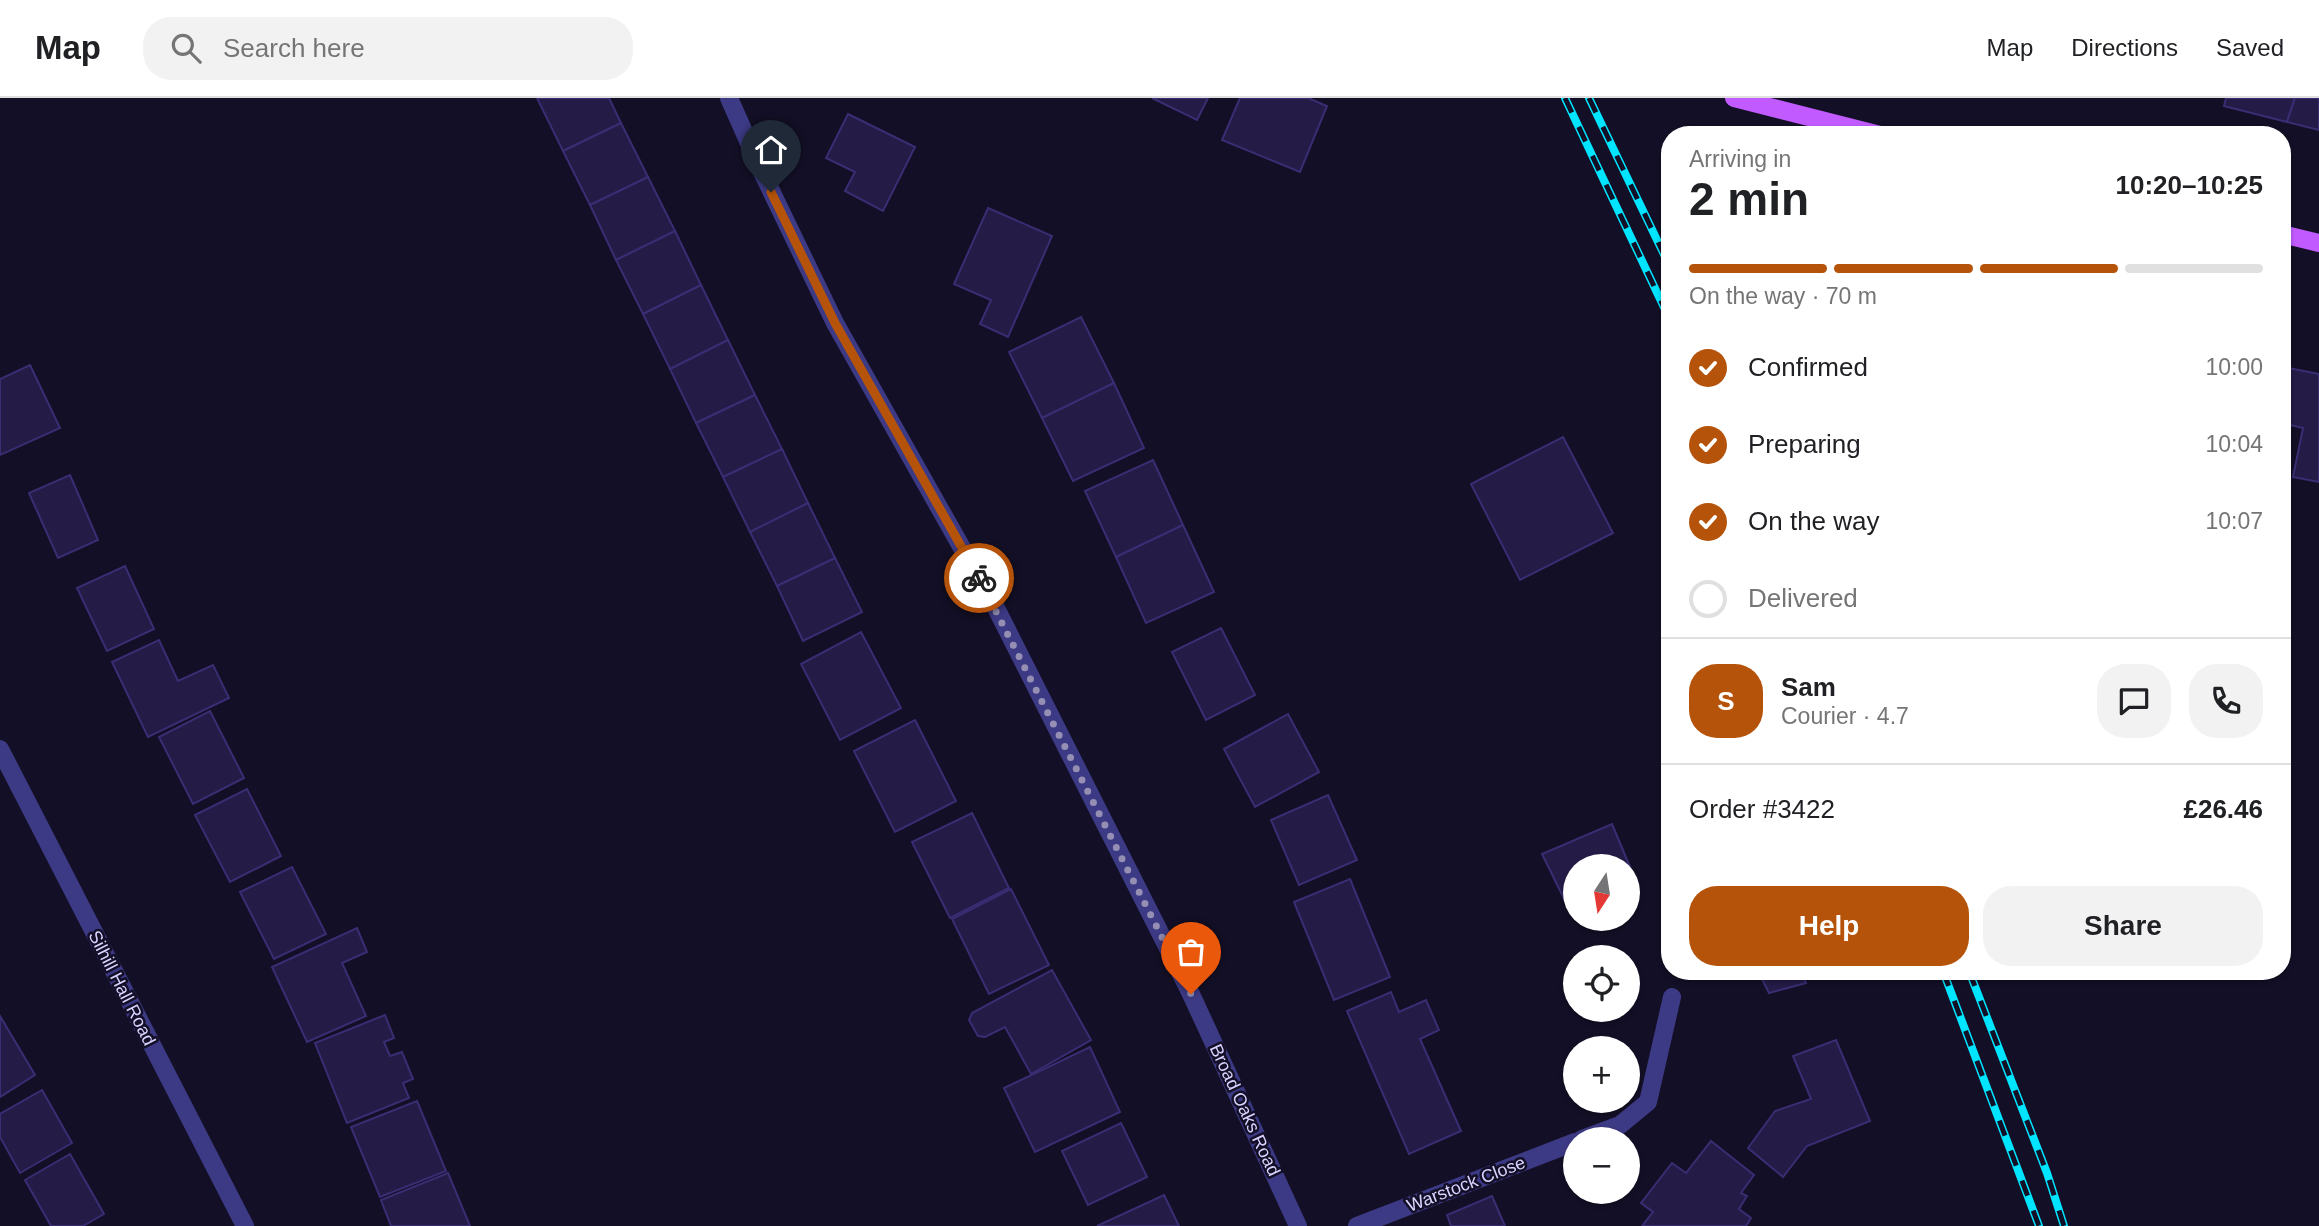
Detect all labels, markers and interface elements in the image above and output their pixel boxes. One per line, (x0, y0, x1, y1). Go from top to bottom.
search box (143, 17, 633, 80)
text: Map (35, 29, 101, 66)
icon: search (167, 29, 205, 67)
text: Search here (223, 33, 365, 63)
text: Map (1987, 34, 2033, 61)
text: Directions (2071, 34, 2178, 61)
text: Saved (2216, 34, 2284, 61)
pin (741, 120, 801, 192)
icon: home (752, 131, 790, 169)
text: Arriving in (1689, 146, 1791, 172)
text: 10:20–10:25 (2116, 170, 2263, 200)
text: 2 min (1689, 173, 1809, 225)
text: On the way · 70 m (1689, 283, 1877, 309)
icon: check (1689, 349, 1727, 387)
text: Confirmed (1748, 352, 1868, 382)
text: 10:00 (2205, 354, 2263, 380)
icon: check (1689, 426, 1727, 464)
text: Preparing (1748, 429, 1861, 459)
text: 10:04 (2205, 431, 2263, 457)
icon: check (1689, 503, 1727, 541)
text: On the way (1748, 506, 1880, 536)
text: 10:07 (2205, 508, 2263, 534)
courier (944, 543, 1014, 613)
icon: bike (960, 559, 998, 597)
text: Delivered (1748, 583, 1858, 613)
button: chat (2097, 664, 2171, 738)
button: phone (2189, 664, 2263, 738)
text: Sam (1781, 672, 1836, 702)
text: S (1717, 686, 1735, 716)
text: Courier · 4.7 (1781, 703, 1909, 729)
text: Order #3422 (1689, 794, 1835, 824)
text: £26.46 (2183, 794, 2263, 824)
north arrow (1563, 854, 1640, 931)
map controls (1563, 854, 1640, 1204)
button: Help (1689, 886, 1969, 966)
button: Share (1983, 886, 2263, 966)
pin (1161, 922, 1221, 994)
street label: Silhill Hall Road (84, 927, 160, 1049)
icon: bag (1172, 933, 1210, 971)
button: locate (1563, 945, 1640, 1022)
button: + (1563, 1036, 1640, 1113)
street label: Broad Oaks Road (1206, 1041, 1284, 1179)
button: − (1563, 1127, 1640, 1204)
street label: Warstock Close (1404, 1152, 1528, 1216)

